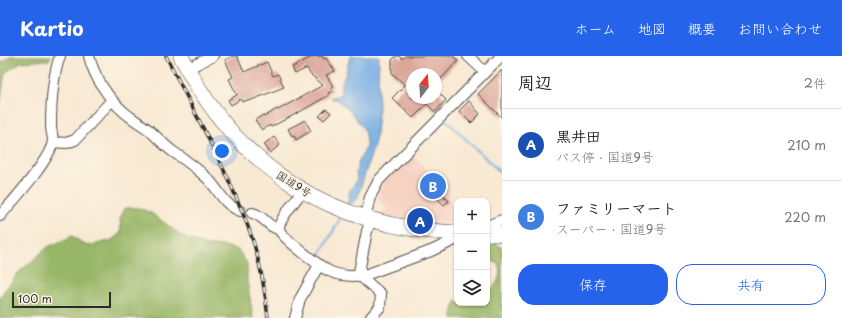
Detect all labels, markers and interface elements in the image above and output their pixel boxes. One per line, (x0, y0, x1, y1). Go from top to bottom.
text: Kartio (20, 14, 83, 42)
text: ホーム (575, 18, 616, 39)
text: 地図 (638, 18, 666, 39)
text: 概要 (688, 18, 716, 39)
text: お問い合わせ (738, 18, 822, 39)
north arrow (406, 68, 442, 104)
text: 周辺 (518, 69, 552, 95)
text: 2件 (804, 73, 826, 92)
text: 黒井田 (556, 124, 601, 147)
text: A (526, 135, 536, 154)
text: 210 m (787, 135, 826, 154)
your location (212, 141, 232, 161)
text: バス停 · 国道9号 (556, 147, 654, 166)
street label: 国道9号 (273, 166, 315, 201)
pin: B (420, 171, 446, 201)
text: ファミリーマート (556, 196, 677, 219)
map controls (454, 198, 490, 306)
button: + (454, 198, 490, 234)
pin: A (407, 206, 433, 236)
text: B (527, 207, 535, 226)
text: 220 m (784, 207, 826, 226)
text: スーパー · 国道9号 (556, 219, 666, 238)
button: − (454, 234, 490, 270)
button: 保存 (518, 264, 668, 305)
button: 共有 (676, 264, 826, 305)
button: layers (454, 270, 490, 306)
scale bar (12, 290, 111, 309)
text: 100 m (18, 290, 52, 307)

